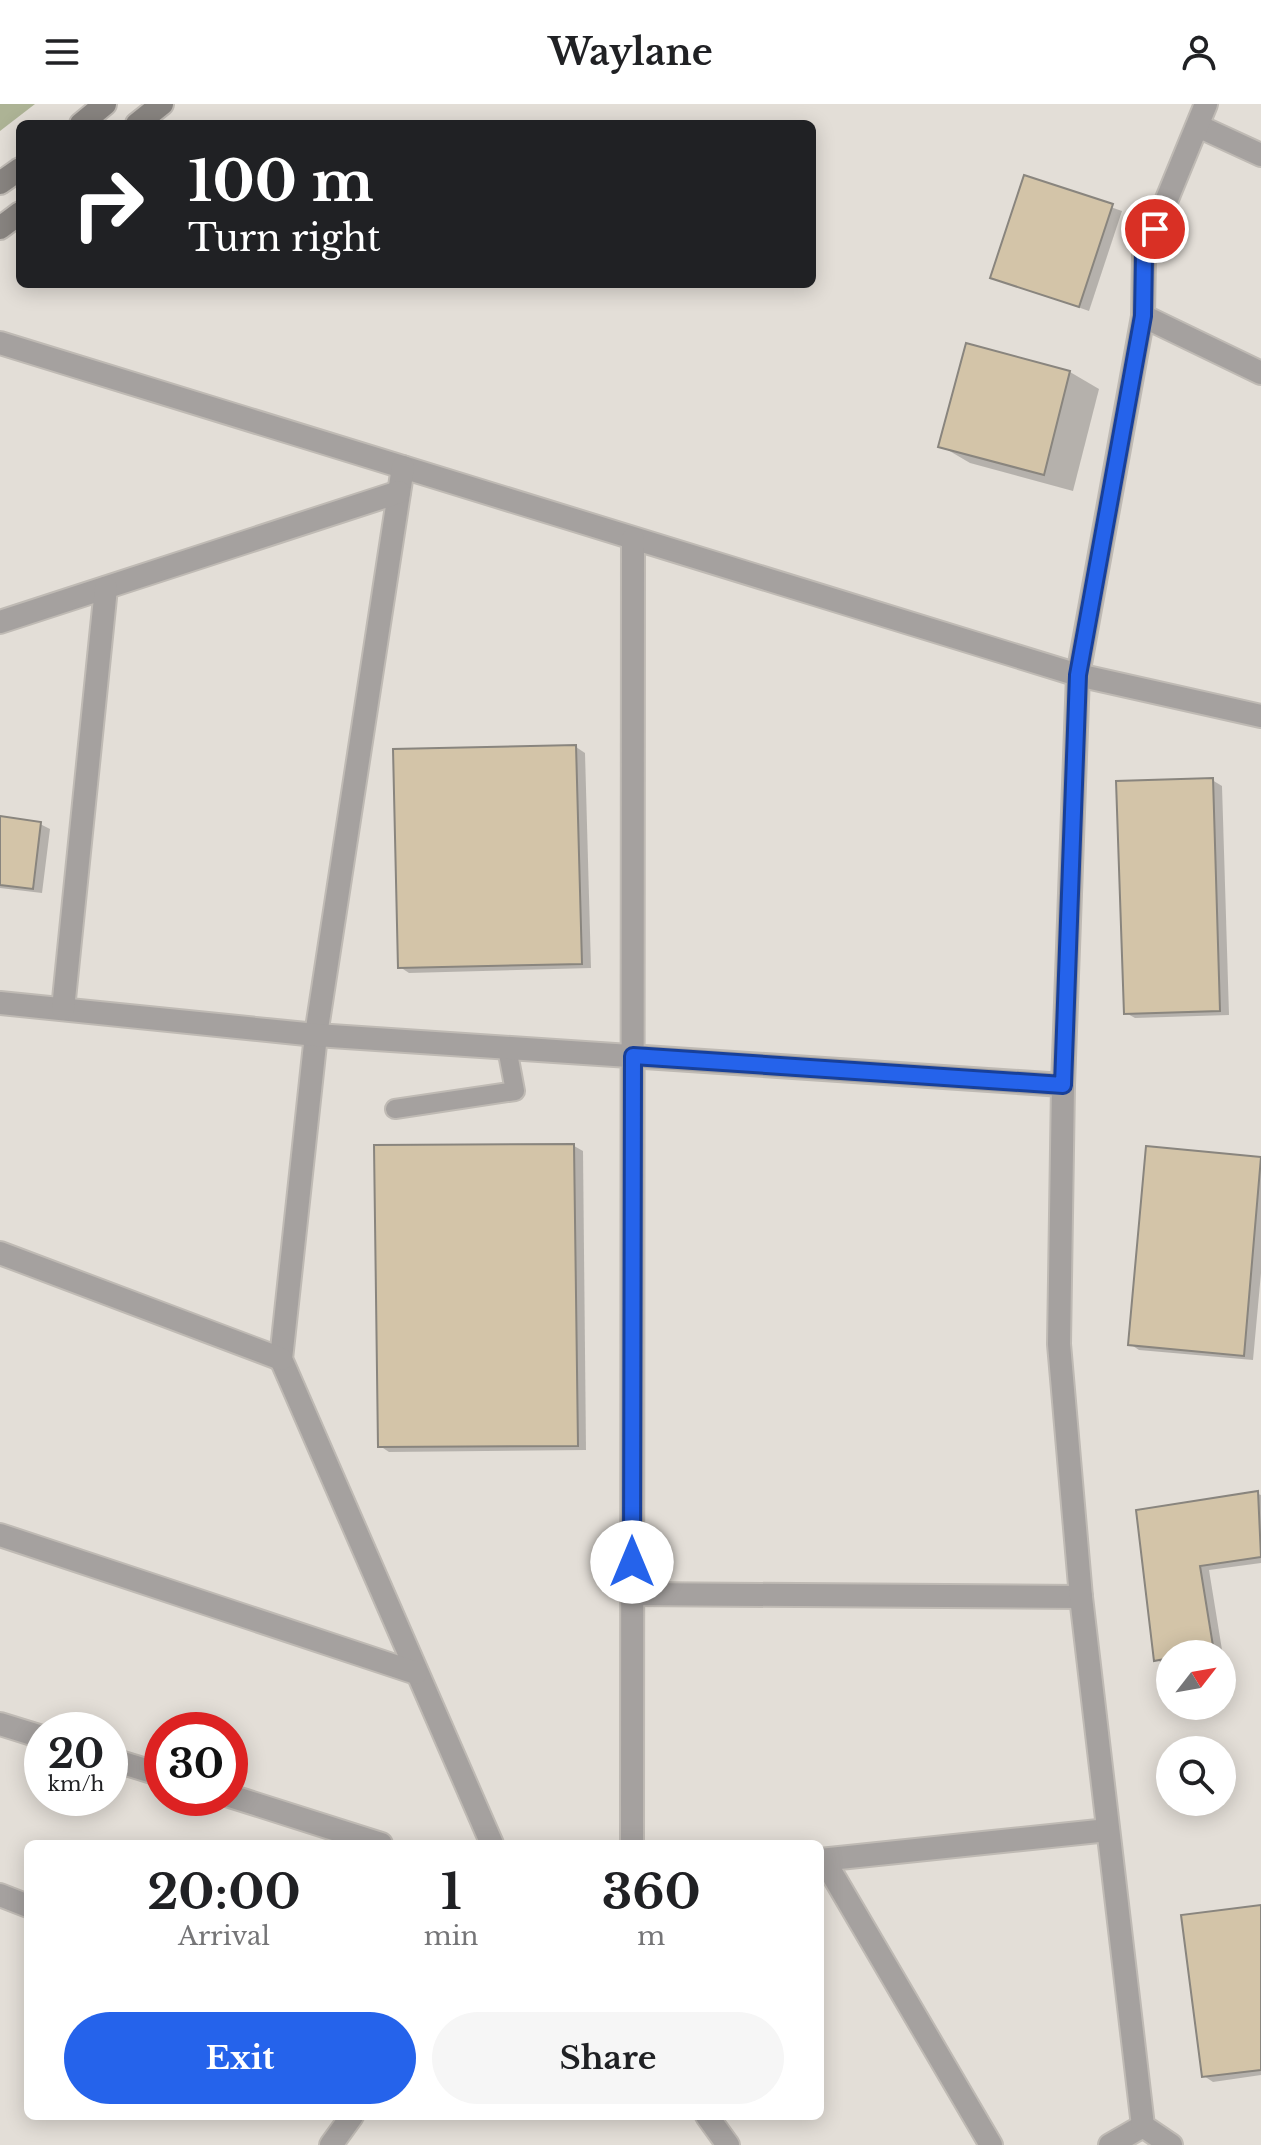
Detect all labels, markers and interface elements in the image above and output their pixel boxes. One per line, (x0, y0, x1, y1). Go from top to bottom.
icon: menu (40, 30, 84, 74)
text: Waylane (548, 30, 713, 75)
icon: person (1177, 30, 1221, 74)
text: 100 m (188, 147, 374, 216)
icon: right (56, 152, 160, 256)
pin (1121, 195, 1189, 263)
icon: arrive (1133, 207, 1177, 251)
text: Turn right (188, 216, 381, 261)
position arrow (590, 1520, 674, 1604)
north arrow (1156, 1640, 1236, 1720)
map controls (1156, 1640, 1236, 1816)
speed limit sign: 30 (144, 1712, 248, 1816)
text: 20 (48, 1729, 104, 1779)
button: search (1156, 1736, 1236, 1816)
text: km/h (48, 1772, 104, 1796)
text: 20:00 (147, 1862, 301, 1922)
text: 1 (441, 1862, 462, 1922)
text: 360 (602, 1862, 701, 1922)
text: Arrival (178, 1920, 270, 1952)
text: min (424, 1920, 479, 1952)
text: m (637, 1920, 665, 1952)
button: Exit (64, 2012, 416, 2104)
button: Share (432, 2012, 784, 2104)

